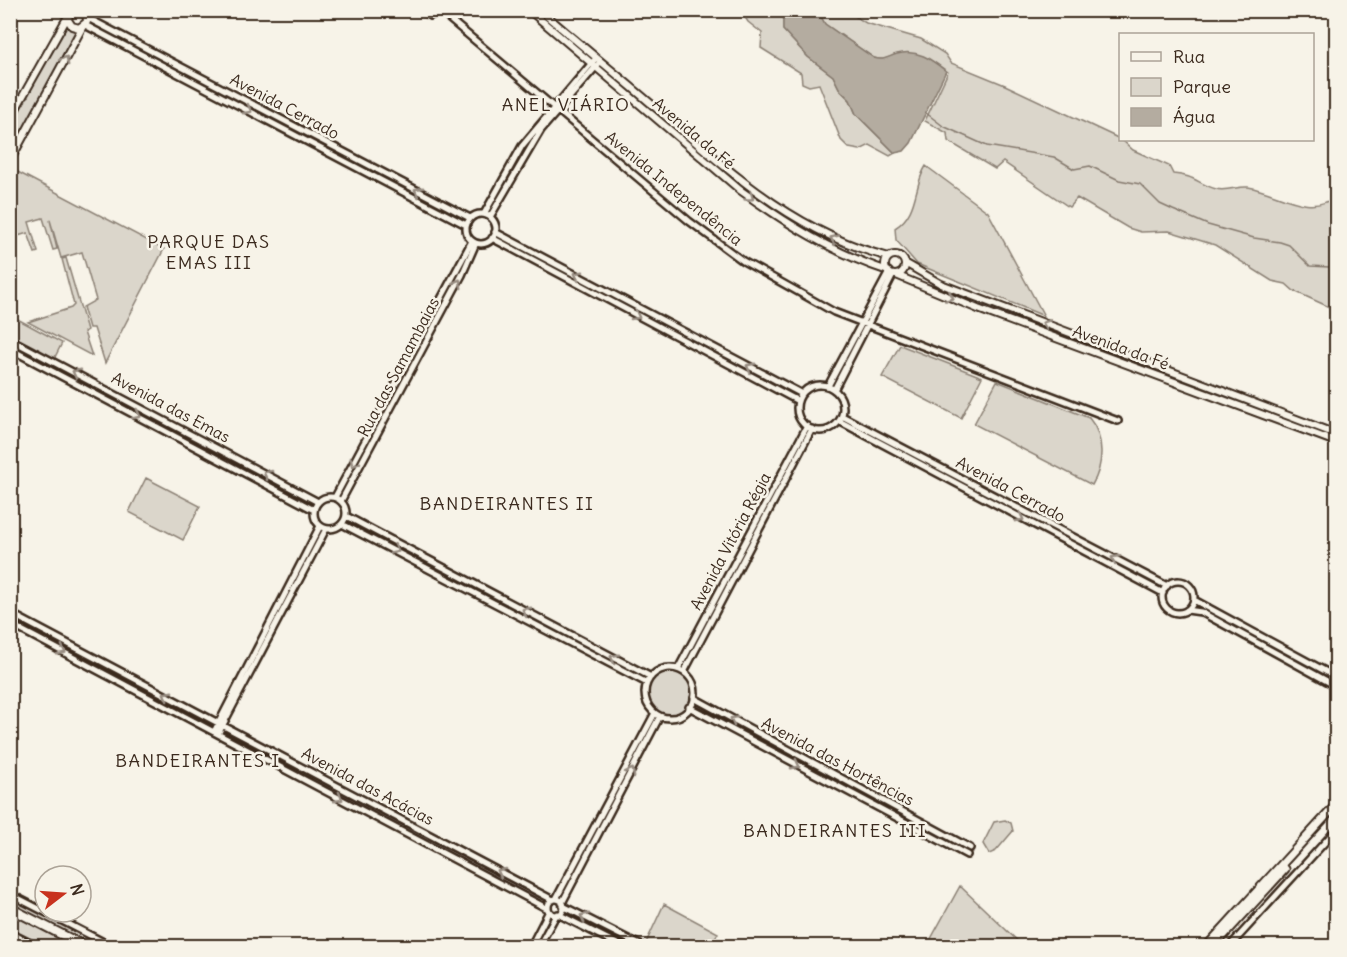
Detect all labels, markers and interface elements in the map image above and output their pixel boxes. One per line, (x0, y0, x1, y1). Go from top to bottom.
legend (1119, 33, 1314, 141)
text: Rua (1173, 45, 1205, 68)
one-way arrow (58, 56, 70, 67)
street label: Avenida Cerrado (227, 69, 343, 143)
text: Parque (1173, 75, 1231, 98)
district label: ANEL VIÁRIO (502, 93, 630, 116)
street label: Avenida da Fé (649, 93, 739, 173)
one-way arrow (242, 103, 253, 114)
text: Água (1173, 105, 1215, 128)
street label: Avenida Independência (601, 126, 747, 250)
one-way arrow (414, 187, 425, 198)
one-way arrow (743, 190, 754, 201)
district label: PARQUE DAS EMAS III (147, 230, 271, 274)
one-way arrow (829, 234, 840, 246)
one-way arrow (573, 270, 584, 282)
one-way arrow (451, 279, 462, 289)
one-way arrow (944, 290, 955, 302)
street label: Rua das Samambaias (353, 294, 443, 440)
one-way arrow (630, 309, 640, 320)
one-way arrow (1041, 319, 1052, 332)
street label: Avenida da Fé (1070, 320, 1172, 374)
one-way arrow (745, 362, 756, 374)
street label: Avenida das Emas (108, 367, 234, 447)
one-way arrow (71, 369, 82, 380)
one-way arrow (130, 408, 141, 420)
street label: Avenida Cerrado (953, 452, 1069, 526)
one-way arrow (350, 457, 361, 468)
street label: Avenida Vitória Régia (685, 469, 775, 613)
one-way arrow (263, 470, 273, 481)
district label: BANDEIRANTES II (420, 492, 594, 515)
one-way arrow (1014, 511, 1025, 522)
one-way arrow (388, 543, 399, 555)
one-way arrow (1111, 555, 1121, 566)
one-way arrow (521, 607, 532, 619)
one-way arrow (56, 644, 66, 655)
one-way arrow (610, 654, 621, 665)
one-way arrow (163, 691, 173, 702)
street label: Avenida das Hortências (758, 712, 918, 810)
one-way arrow (730, 716, 741, 727)
street label: Avenida das Acácias (298, 743, 438, 829)
district label: BANDEIRANTES I (115, 749, 281, 772)
one-way arrow (790, 758, 801, 769)
one-way arrow (624, 768, 635, 778)
one-way arrow (333, 791, 343, 802)
district label: BANDEIRANTES III (743, 819, 927, 842)
north arrow (33, 864, 93, 924)
one-way arrow (497, 868, 508, 879)
text: N (66, 881, 89, 898)
one-way arrow (580, 912, 591, 924)

